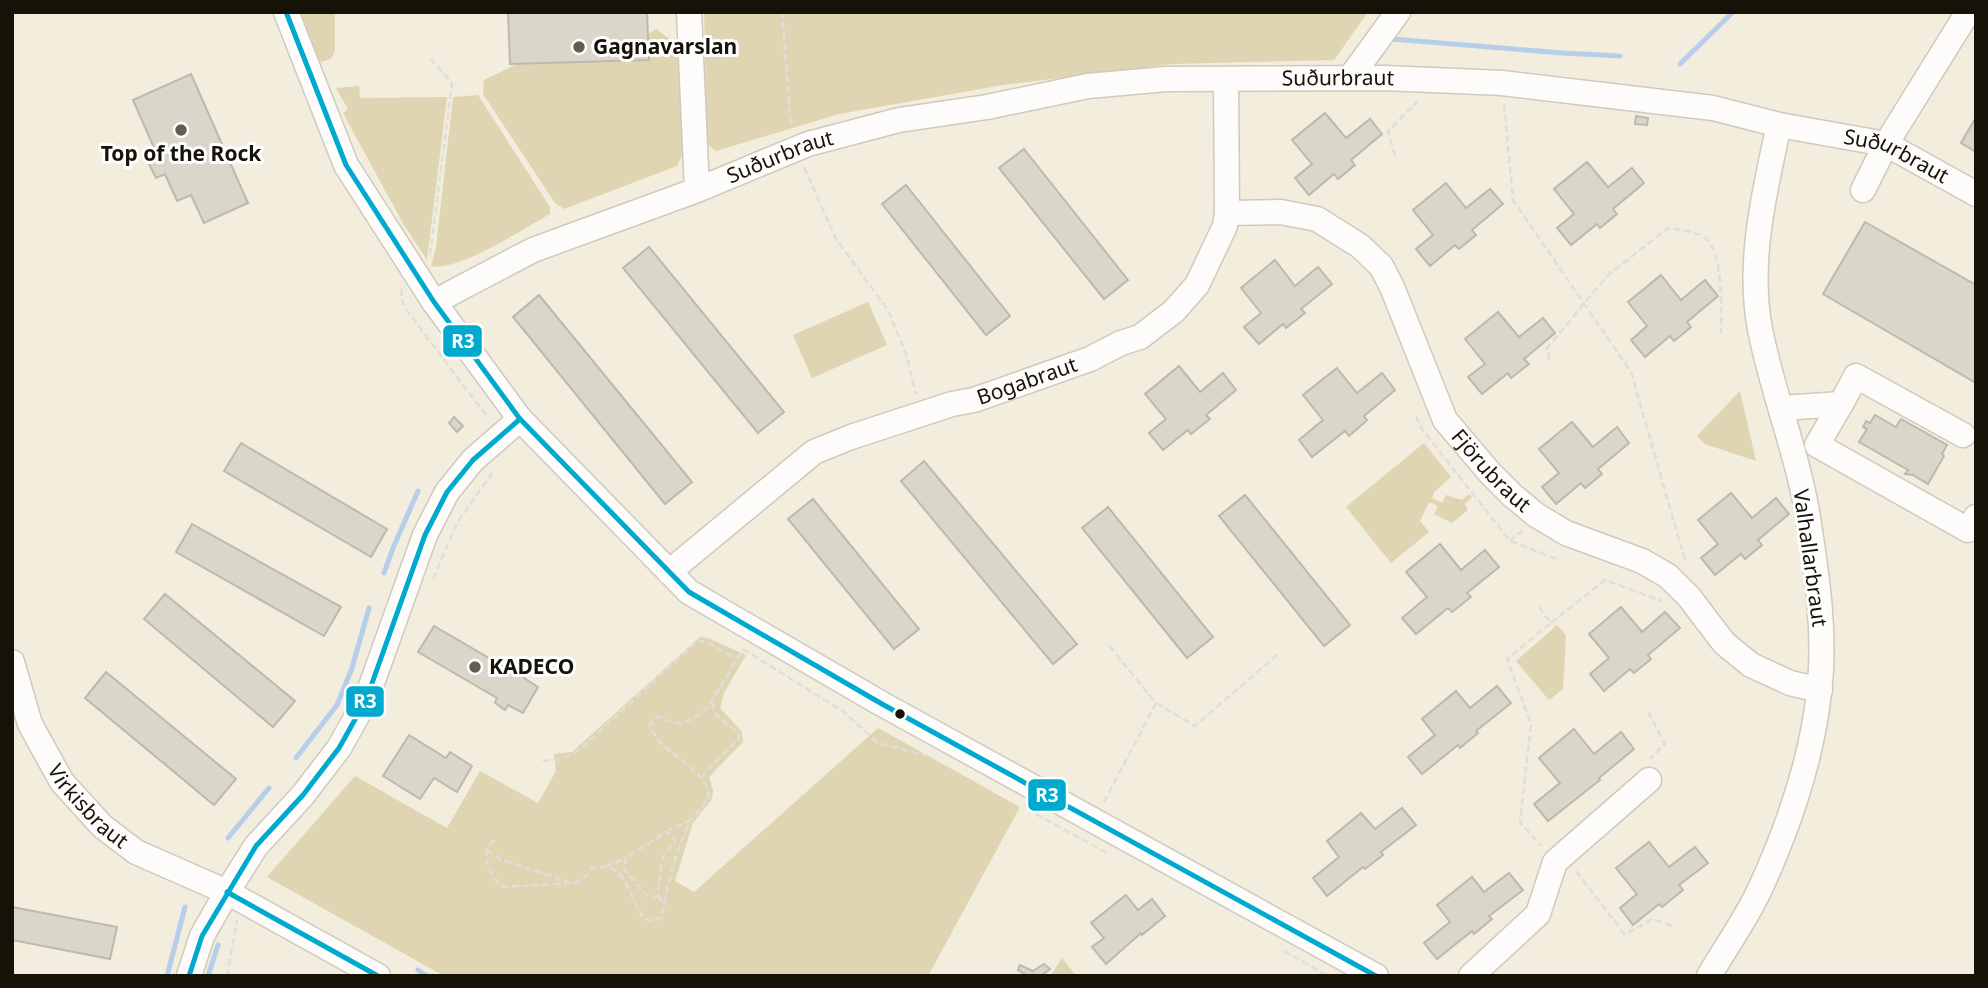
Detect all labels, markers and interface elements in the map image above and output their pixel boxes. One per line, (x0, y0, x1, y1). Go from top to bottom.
place label: Gagnavarslan (593, 32, 737, 60)
marker: Gagnavarslan (571, 39, 587, 55)
street label: Suðurbraut (1282, 63, 1395, 91)
marker: Top of the Rock (173, 122, 189, 138)
street label: Suðurbraut (1842, 122, 1955, 189)
street label: Suðurbraut (722, 123, 836, 189)
place label: Top of the Rock (101, 139, 262, 167)
line badge: R3 (442, 324, 483, 358)
text: R3 (451, 328, 475, 354)
street label: Bogabraut (973, 350, 1081, 411)
street label: Fjörubraut (1446, 423, 1537, 518)
street label: Valhallarbraut (1787, 487, 1835, 629)
place label: KADECO (489, 652, 574, 680)
marker: KADECO (467, 659, 483, 675)
line badge: R3 (345, 685, 385, 718)
text: R3 (353, 688, 377, 714)
unlabelled marker (893, 707, 907, 721)
street label: Virkisbraut (42, 759, 135, 854)
line badge: R3 (1027, 778, 1067, 812)
text: R3 (1035, 782, 1059, 808)

